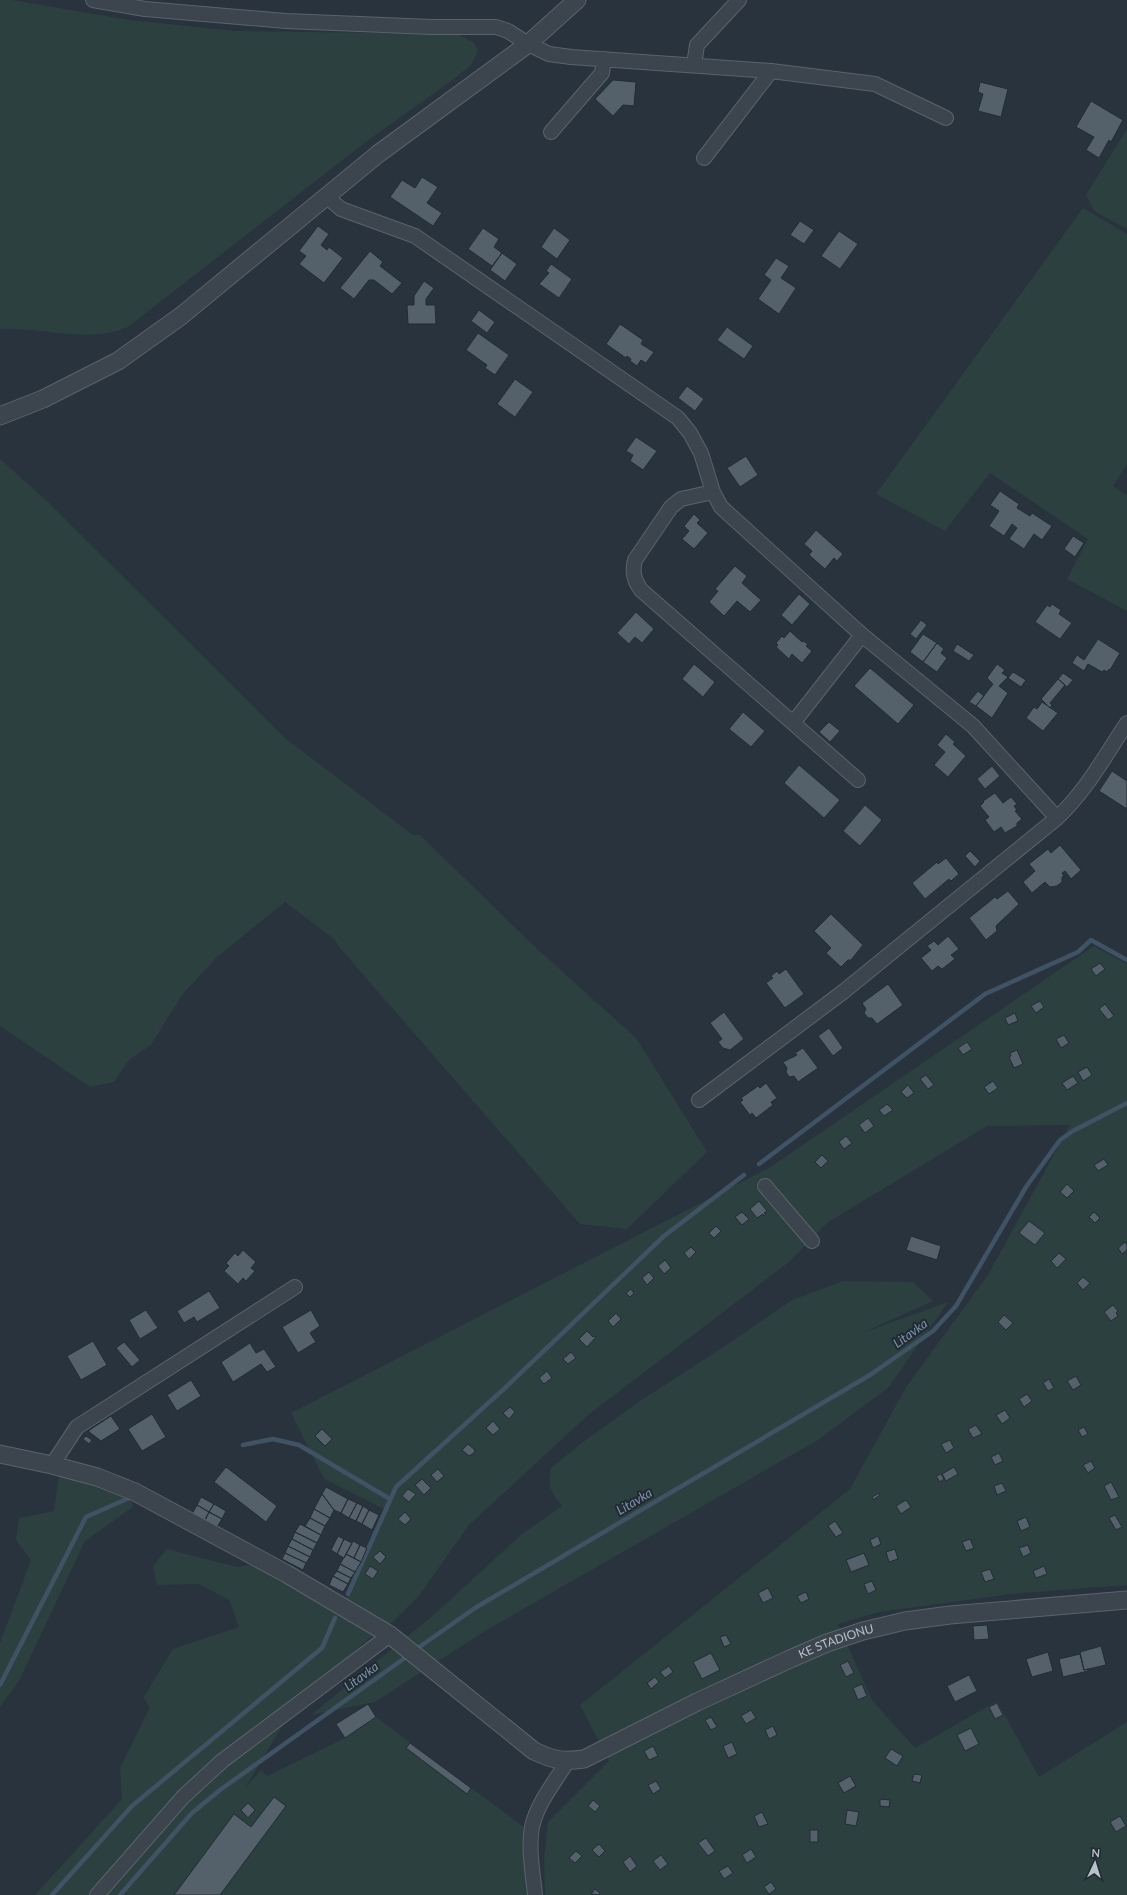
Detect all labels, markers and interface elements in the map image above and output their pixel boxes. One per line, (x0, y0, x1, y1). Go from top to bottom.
water label: Litavka (890, 1315, 931, 1351)
water label: Litavka (613, 1484, 655, 1518)
street label: KE STADIONU (796, 1621, 875, 1661)
water label: Litavka (341, 1658, 382, 1694)
north arrow (1075, 1843, 1115, 1883)
text: N (1091, 1846, 1100, 1859)

